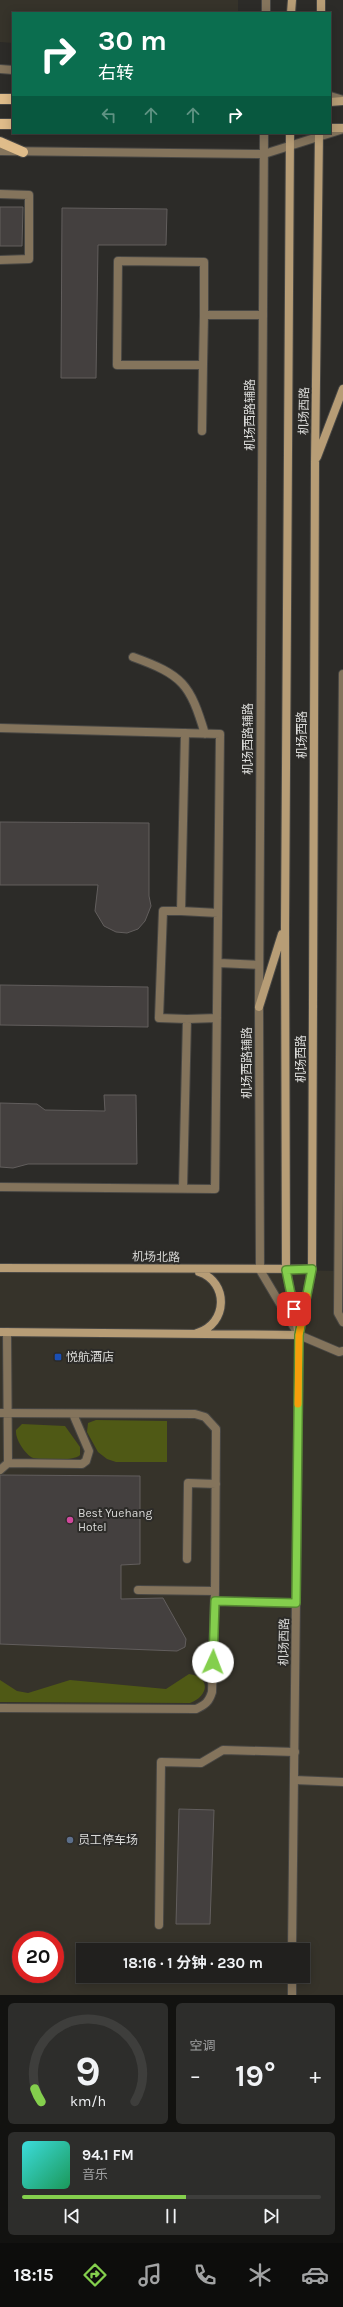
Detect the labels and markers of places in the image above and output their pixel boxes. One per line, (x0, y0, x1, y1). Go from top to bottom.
pin (277, 1292, 311, 1326)
place label: 悦航酒店 (66, 1350, 114, 1364)
marker: 悦航酒店 (53, 1352, 63, 1362)
place label: Best Yuehang Hotel (78, 1506, 153, 1534)
marker: Best Yuehang Hotel (65, 1515, 75, 1525)
place label: 员工停车场 (78, 1833, 138, 1847)
marker: 员工停车场 (65, 1835, 75, 1845)

